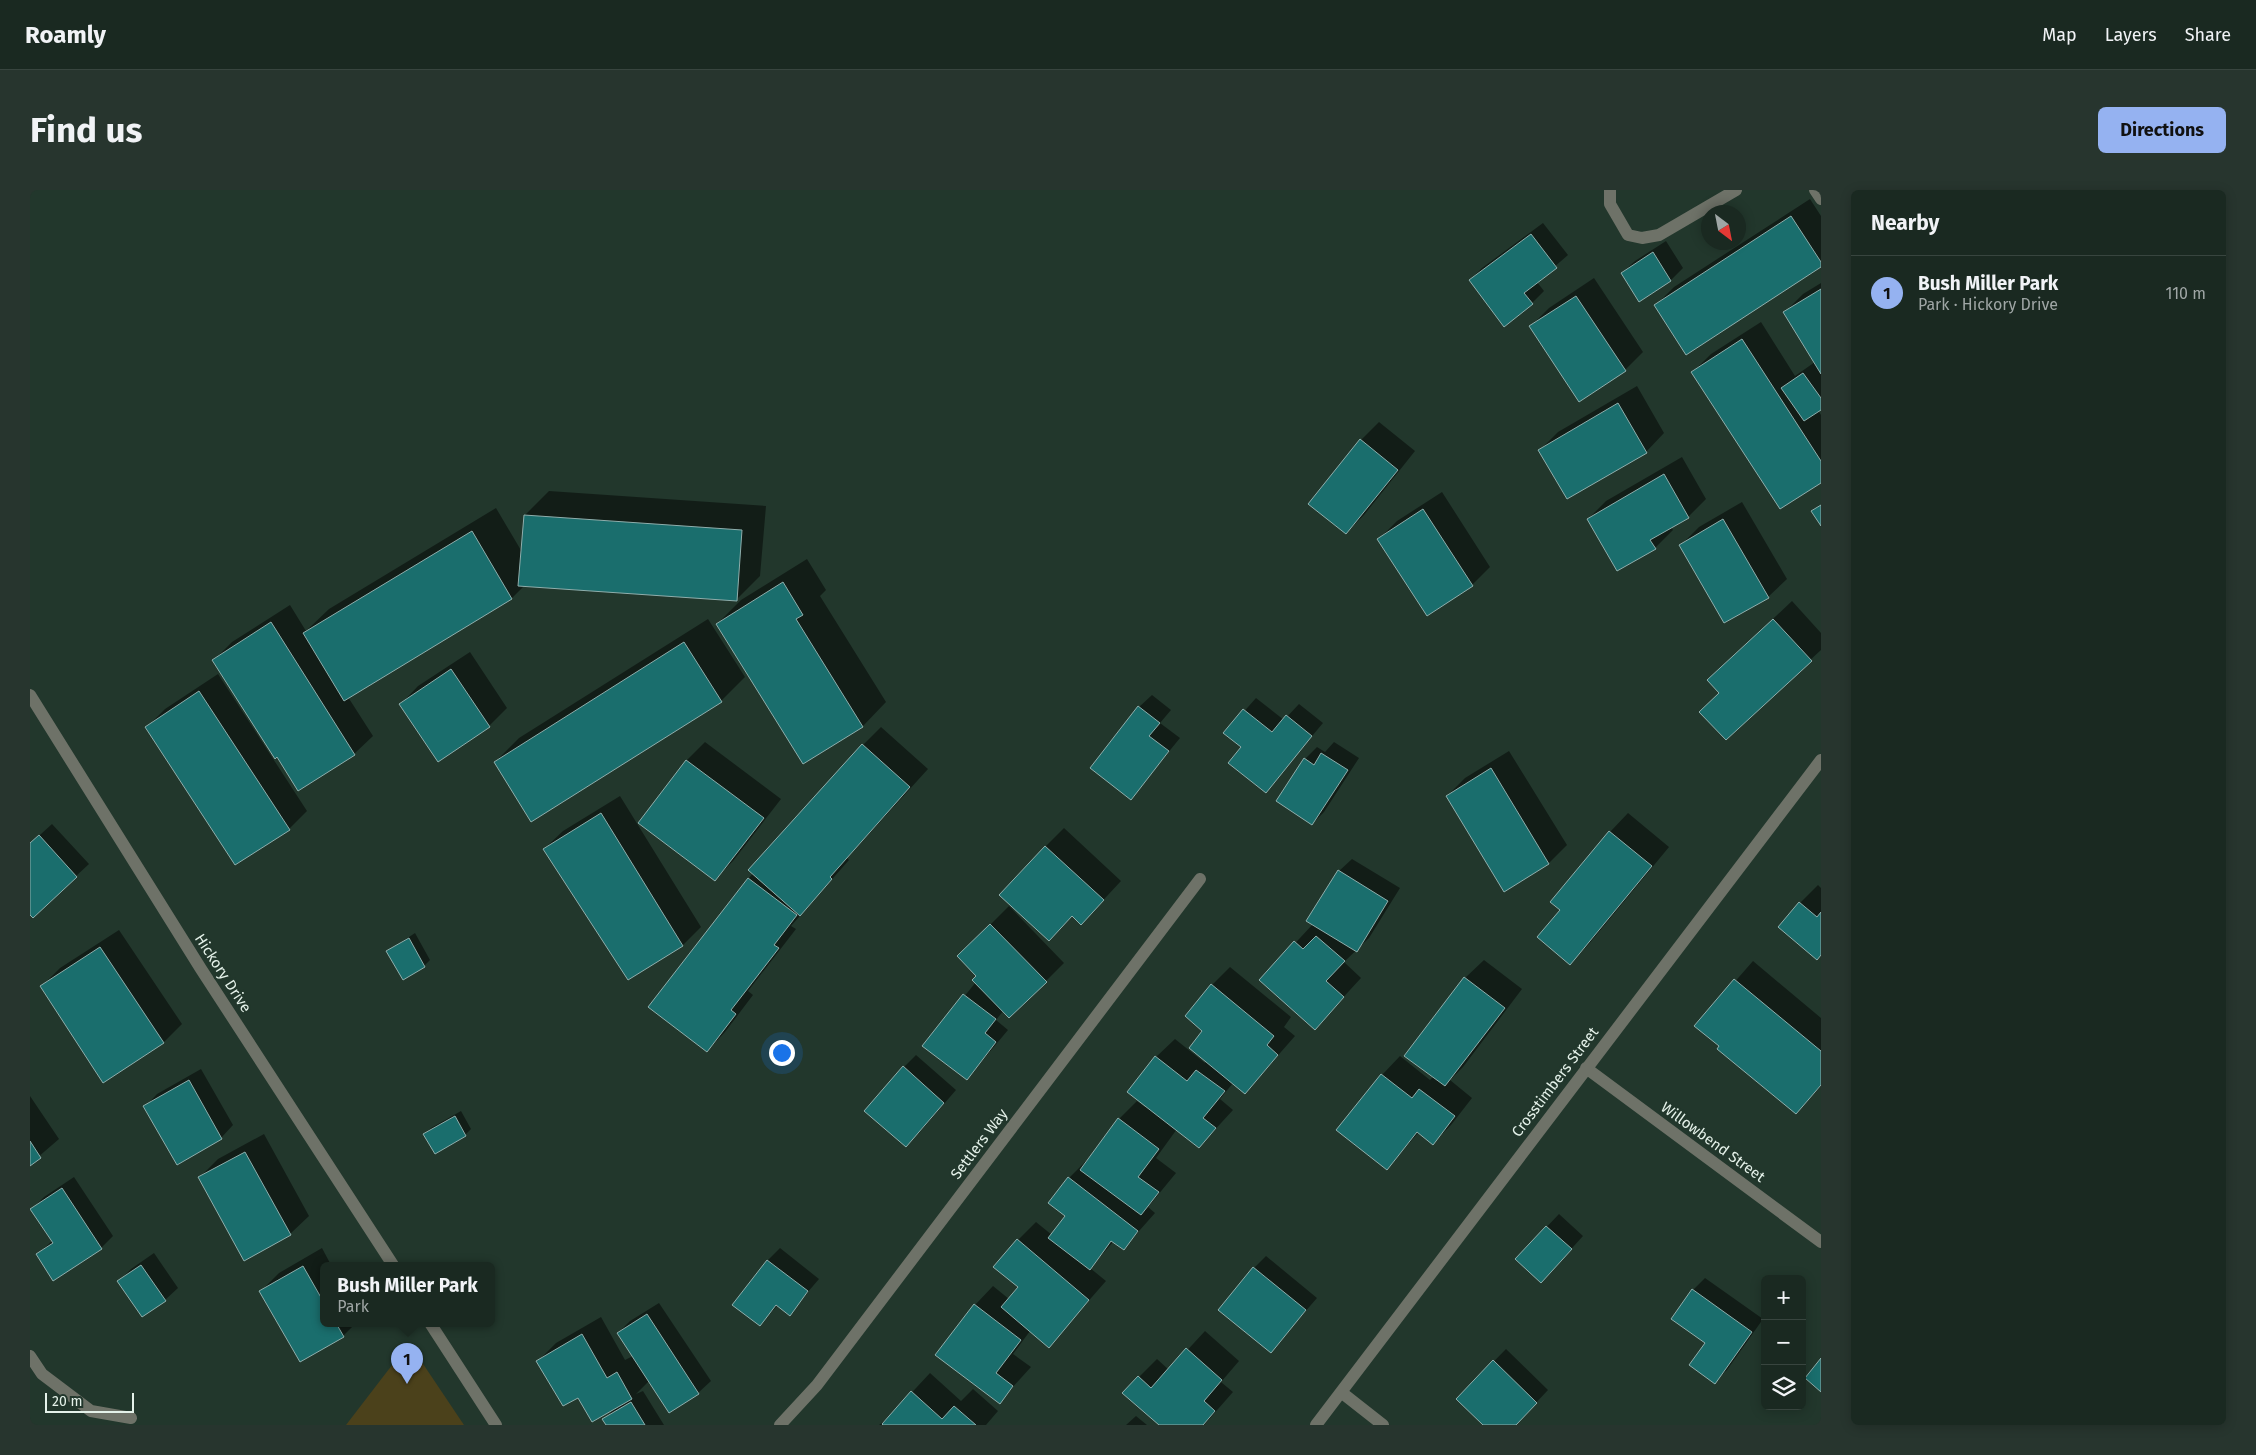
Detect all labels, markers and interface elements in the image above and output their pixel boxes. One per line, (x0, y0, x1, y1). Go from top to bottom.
text: Roamly (25, 21, 106, 49)
text: Map (2042, 24, 2077, 46)
text: Layers (2105, 24, 2157, 46)
text: Share (2185, 24, 2231, 46)
button: Directions (2098, 107, 2226, 153)
text: Find us (30, 109, 142, 151)
north arrow (1701, 205, 1746, 250)
text: Nearby (1871, 210, 1939, 236)
text: Bush Miller Park (1918, 272, 2058, 295)
text: 1 (1883, 284, 1891, 303)
text: 110 m (2165, 284, 2206, 303)
text: Park · Hickory Drive (1918, 295, 2058, 314)
street label: Hickory Drive (191, 930, 255, 1016)
street label: Crosstimbers Street (1508, 1023, 1603, 1141)
your location (769, 1040, 795, 1066)
street label: Willowbend Street (1657, 1098, 1769, 1186)
street label: Settlers Way (947, 1105, 1012, 1183)
popup (320, 1262, 495, 1327)
text: Bush Miller Park (337, 1274, 478, 1297)
map controls (1761, 1275, 1806, 1410)
button: + (1761, 1275, 1806, 1320)
text: Park (337, 1297, 369, 1316)
button: − (1761, 1320, 1806, 1365)
pin: 1 (391, 1343, 423, 1384)
button: layers (1761, 1365, 1806, 1410)
scale bar (45, 1390, 134, 1413)
text: 20 m (52, 1393, 82, 1410)

